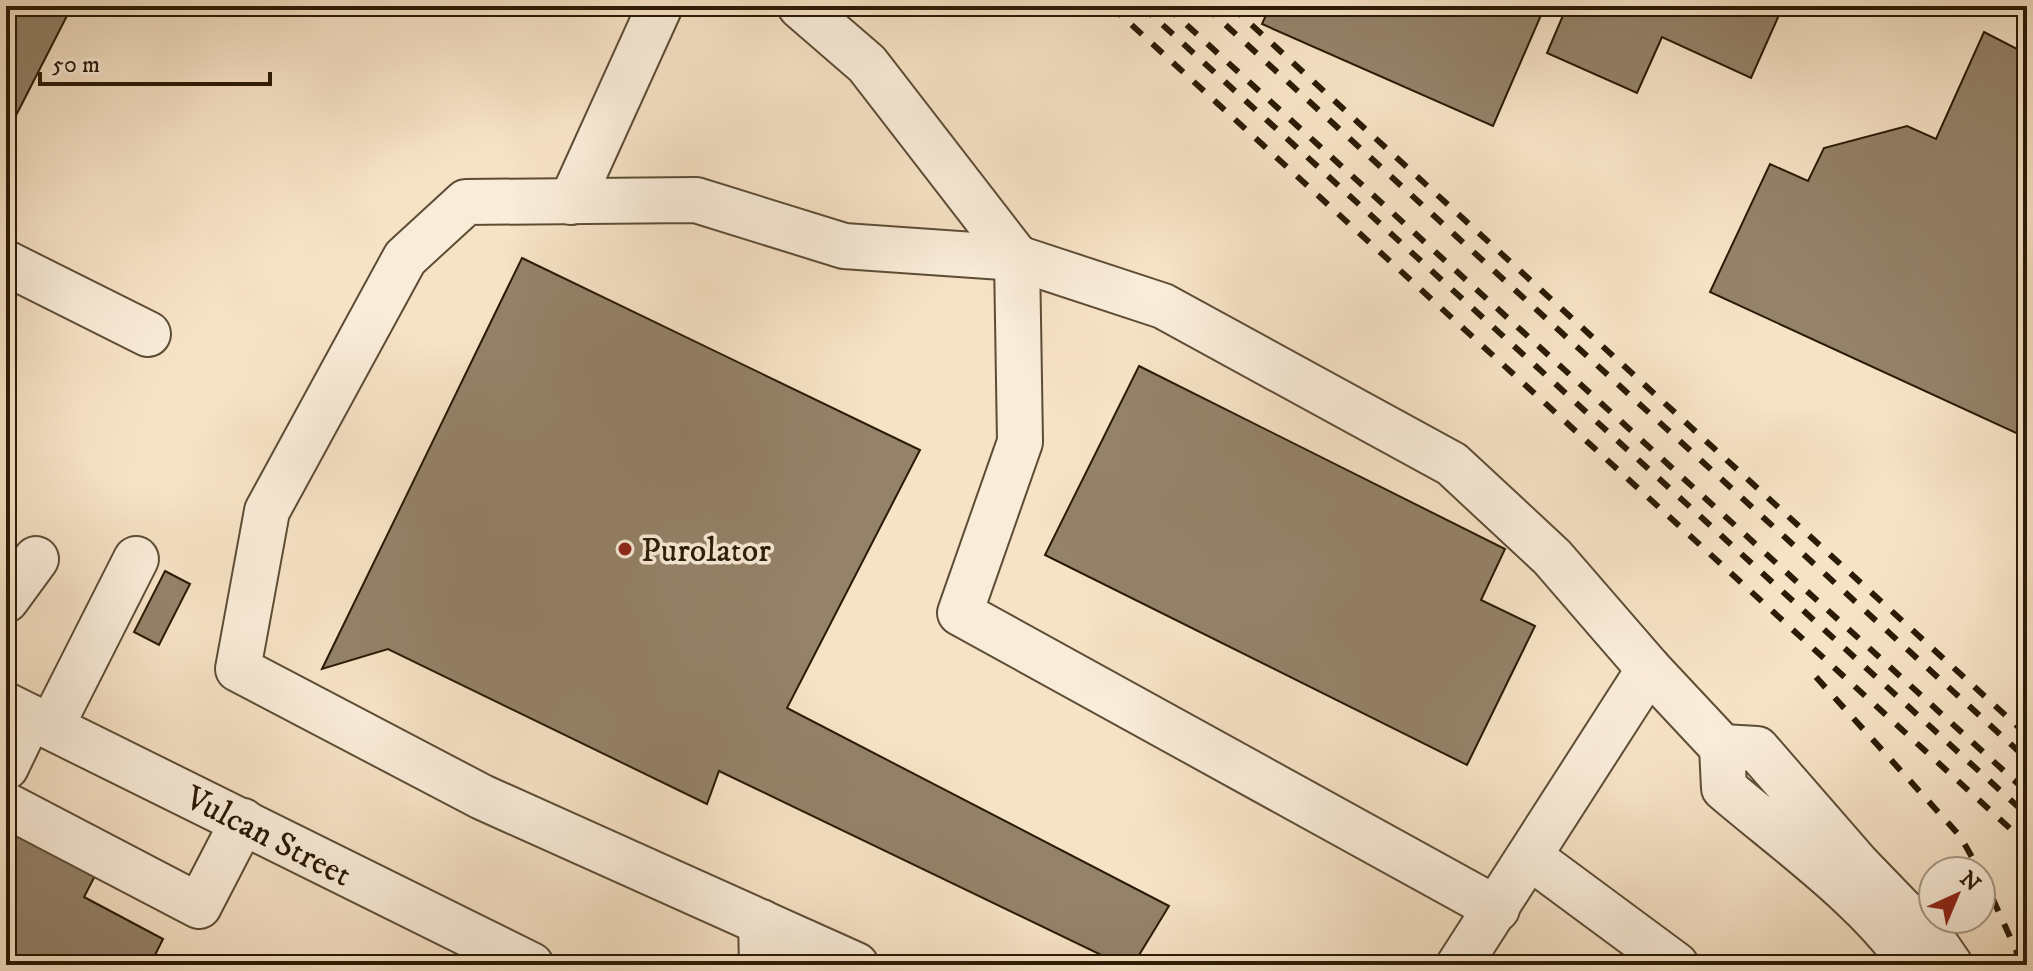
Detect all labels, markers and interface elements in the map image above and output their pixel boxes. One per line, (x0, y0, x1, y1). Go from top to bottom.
scale bar (40, 36, 270, 86)
text: 50 m (52, 50, 100, 80)
place label: Purolator (641, 530, 771, 572)
marker: Purolator (616, 540, 634, 558)
street label: Vulcan Street (177, 777, 358, 897)
north arrow (1917, 855, 1997, 935)
text: N (1954, 866, 1986, 898)

